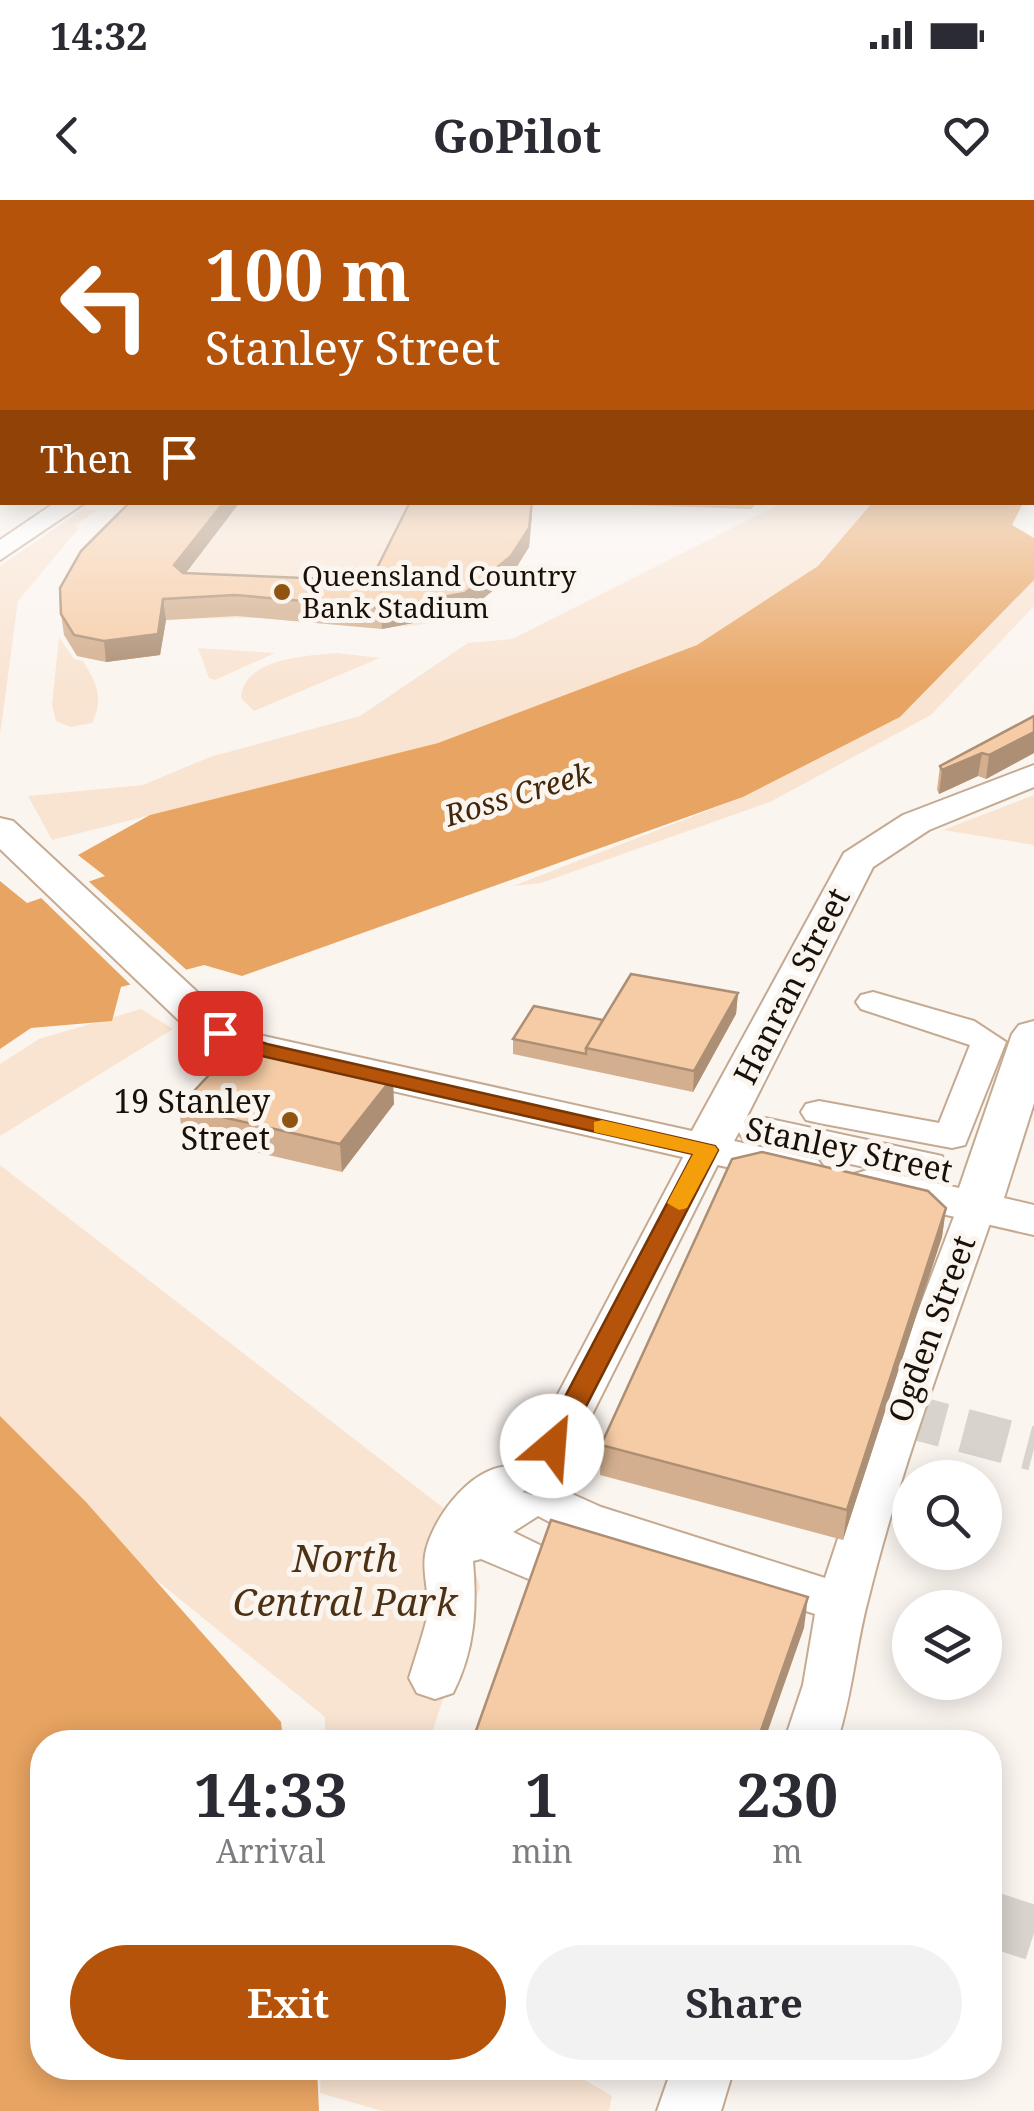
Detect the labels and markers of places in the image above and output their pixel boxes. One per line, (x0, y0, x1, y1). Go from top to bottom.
place label: Queensland Country Bank Stadium (302, 556, 576, 626)
marker: Queensland Country Bank Stadium (271, 581, 293, 603)
pin (178, 991, 263, 1076)
place label: 19 Stanley Street (113, 1079, 271, 1159)
marker: 19 Stanley Street (279, 1109, 301, 1131)

